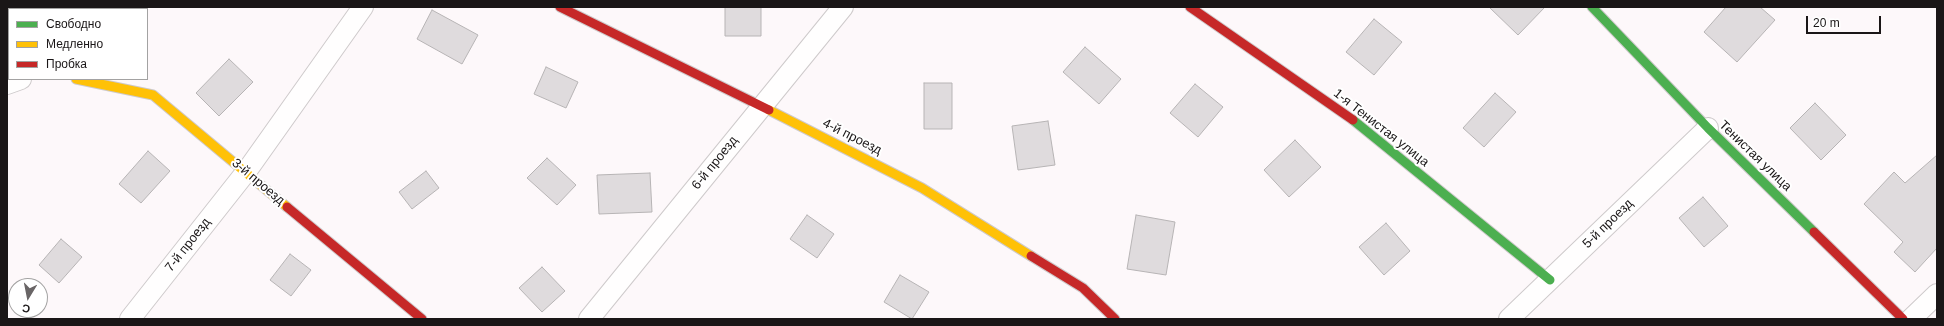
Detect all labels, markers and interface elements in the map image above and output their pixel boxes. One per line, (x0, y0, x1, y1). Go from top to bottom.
legend (8, 8, 148, 80)
scale bar (1808, 8, 1883, 34)
text: 20 m (1813, 16, 1840, 30)
text: Свободно (46, 17, 101, 31)
text: Медленно (46, 37, 103, 51)
text: Пробка (46, 57, 87, 71)
street label: 1-я Тенистая улица (1330, 86, 1432, 170)
street label: 4-й проезд (820, 115, 884, 159)
street label: Тенистая улица (1715, 117, 1795, 195)
street label: 6-й проезд (689, 133, 741, 193)
street label: 3-й проезд (228, 155, 288, 209)
street label: 5-й проезд (1580, 196, 1636, 252)
street label: 7-й проезд (162, 215, 214, 275)
north arrow (8, 278, 48, 318)
text: С (21, 302, 31, 315)

